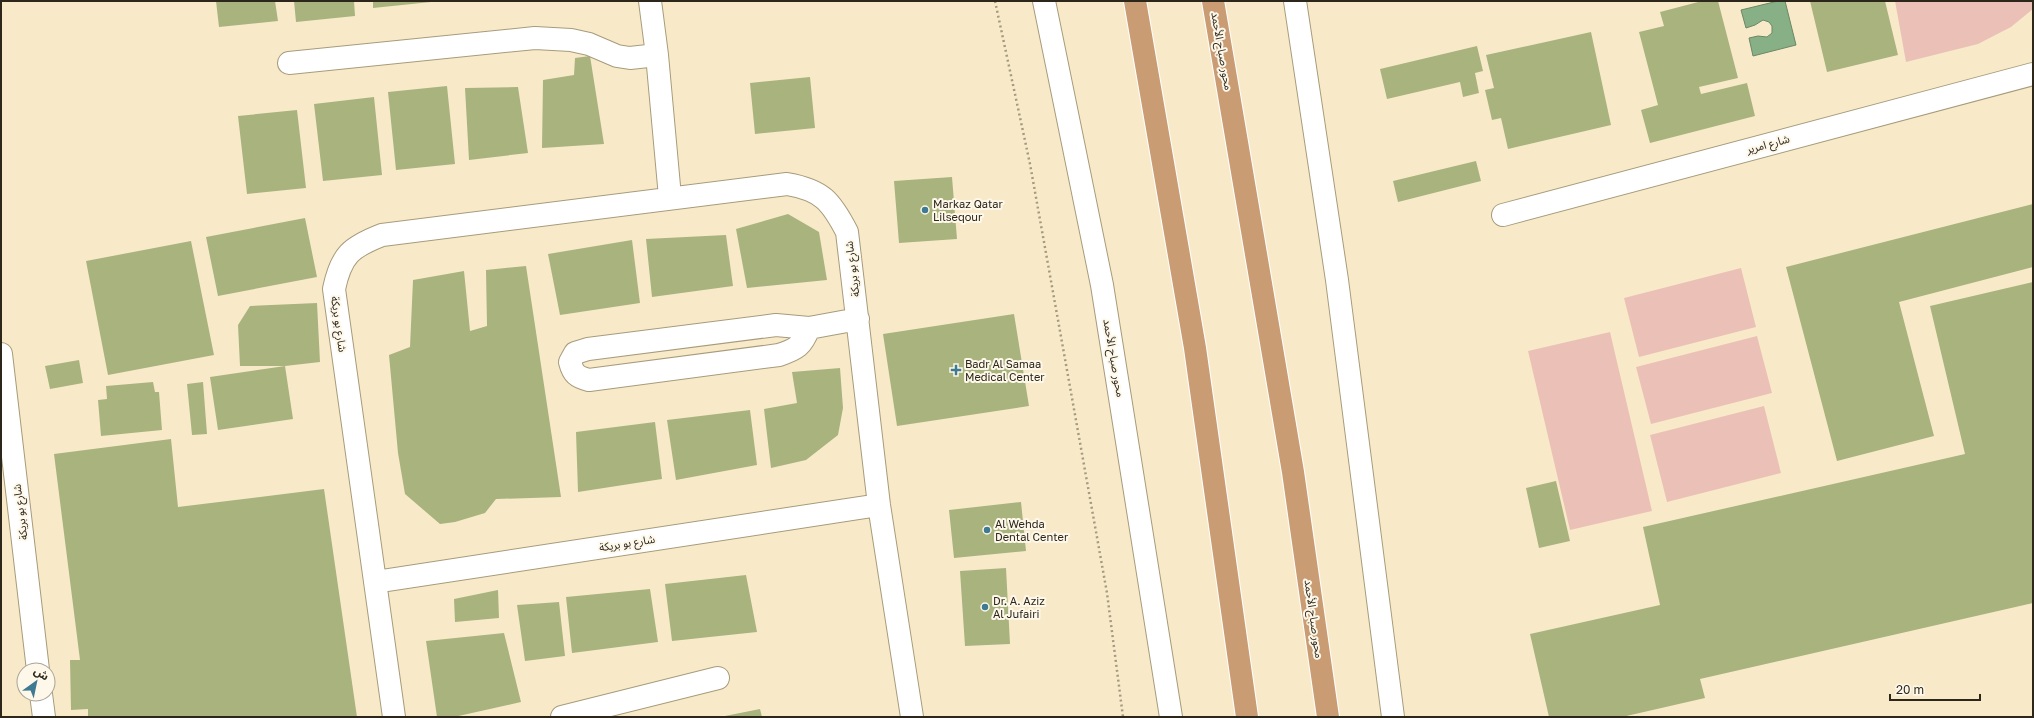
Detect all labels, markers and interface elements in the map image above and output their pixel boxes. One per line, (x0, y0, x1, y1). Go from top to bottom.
street label: محور صباح الأحمد (1207, 11, 1236, 92)
street label: شارع امرير (1744, 131, 1792, 158)
place label: Markaz Qatar Lilseqour (933, 197, 1004, 223)
marker: Markaz Qatar Lilseqour (920, 205, 930, 215)
street label: شارع بو بريكة (842, 240, 863, 298)
street label: شارع بو بريكة (327, 295, 350, 353)
street label: محور صباح الأحمد (1099, 318, 1128, 399)
place label: Badr Al Samaa Medical Center (965, 357, 1045, 383)
marker: Badr Al Samaa Medical Center (950, 364, 962, 376)
street label: شارع بو بريكة (10, 483, 31, 541)
place label: Al Wehda Dental Center (995, 517, 1069, 543)
marker: Al Wehda Dental Center (982, 525, 992, 535)
street label: شارع بو بريكة (598, 532, 656, 555)
street label: محور صباح الأحمد (1301, 579, 1326, 660)
place label: Dr. A. Aziz Al Jufairi (993, 594, 1045, 620)
marker: Dr. A. Aziz Al Jufairi (980, 602, 990, 612)
north arrow (16, 662, 56, 702)
text: ش (31, 664, 52, 684)
scale bar (1890, 676, 1980, 702)
text: 20 m (1896, 682, 1924, 697)

